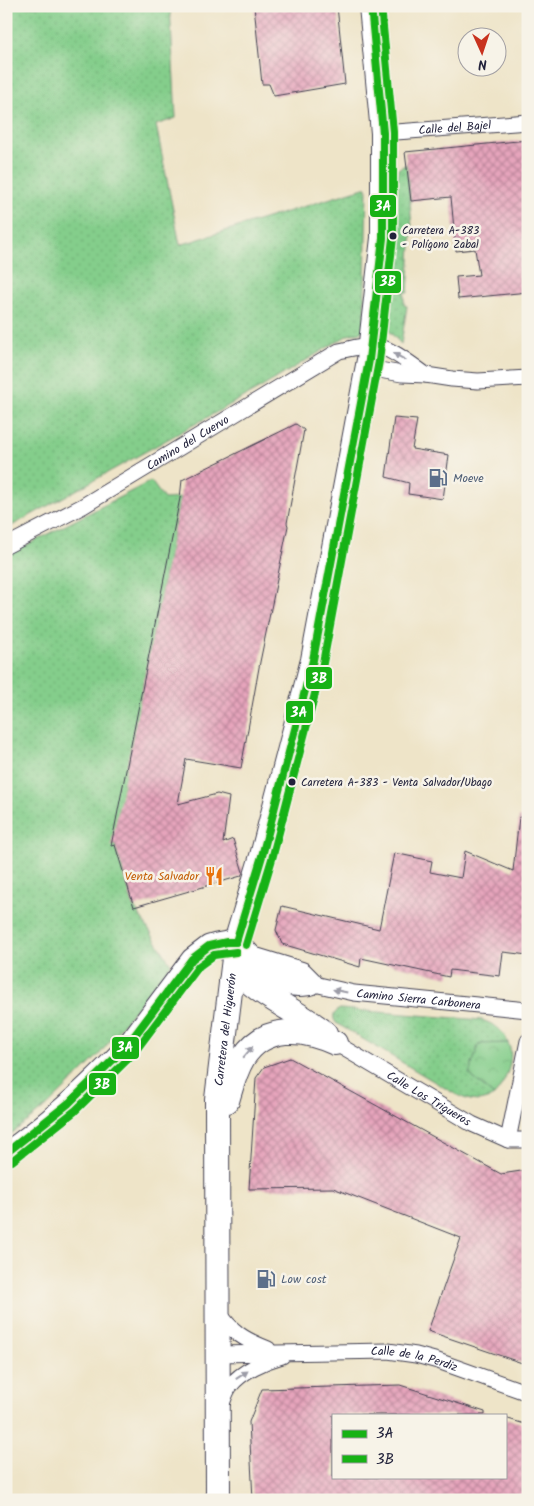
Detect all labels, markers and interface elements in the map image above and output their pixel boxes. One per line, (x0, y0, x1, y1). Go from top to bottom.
north arrow (456, 28, 506, 78)
text: N (477, 53, 488, 75)
street label: Calle del Bajel (418, 116, 492, 140)
line badge: 3A (369, 194, 397, 218)
text: 3A (374, 196, 391, 218)
place label: Carretera A-383 - Polígono Zabal (402, 222, 479, 254)
marker: Carretera A-383 - Polígono Zabal (388, 231, 398, 241)
line badge: 3B (374, 270, 402, 294)
text: 3B (379, 271, 396, 293)
one-way arrow (393, 353, 407, 361)
street label: Camino del Cuervo (143, 411, 233, 476)
fuel station icon: Moeve (427, 467, 449, 489)
place label: Moeve (453, 469, 484, 488)
line badge: 3B (305, 666, 333, 690)
text: 3B (310, 668, 327, 690)
line badge: 3A (285, 700, 314, 724)
text: 3A (290, 702, 307, 724)
place label: Carretera A-383 - Venta Salvador/Ubago (301, 774, 492, 792)
marker: Carretera A-383 - Venta Salvador/Ubago (287, 777, 297, 787)
restaurant icon: Venta Salvador (203, 865, 225, 887)
place label: Venta Salvador (125, 867, 200, 886)
street label: Carretera del Higuerón (210, 972, 242, 1087)
street label: Camino Sierra Carbonera (355, 984, 482, 1015)
one-way arrow (332, 986, 348, 994)
line badge: 3A (111, 1036, 140, 1060)
text: 3A (116, 1037, 133, 1059)
one-way arrow (243, 1046, 254, 1059)
street label: Calle Los Trigueros (383, 1066, 475, 1131)
line badge: 3B (88, 1072, 117, 1096)
text: 3B (93, 1074, 110, 1096)
fuel station icon: Low cost (255, 1268, 277, 1290)
place label: Low cost (281, 1270, 327, 1289)
street label: Calle de la Perdiz (370, 1342, 460, 1377)
one-way arrow (236, 1370, 249, 1380)
legend (332, 1414, 506, 1478)
text: 3A (376, 1422, 394, 1446)
text: 3B (376, 1448, 394, 1472)

